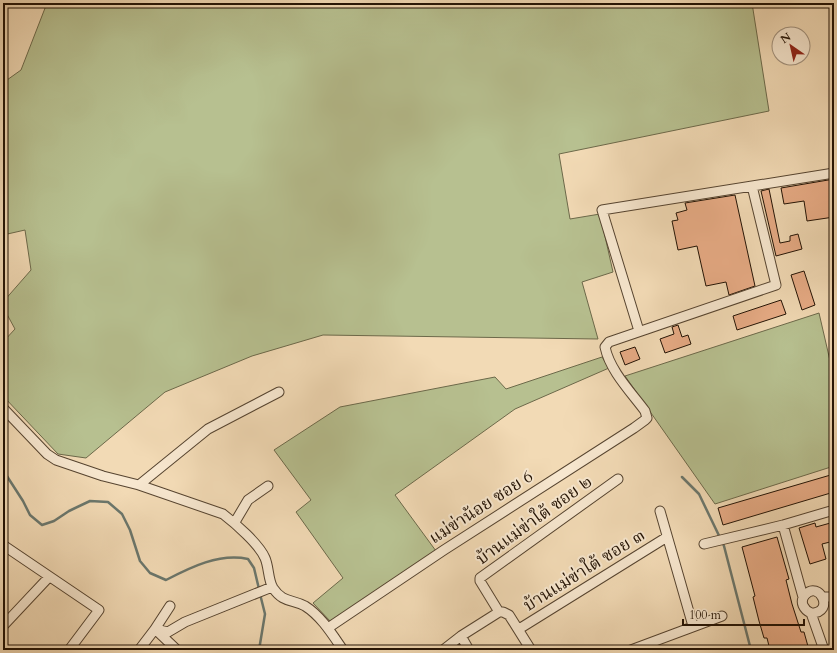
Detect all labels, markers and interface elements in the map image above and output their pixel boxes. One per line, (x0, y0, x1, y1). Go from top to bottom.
north arrow (771, 26, 811, 66)
text: N (778, 29, 794, 47)
street label: แม่ข่าน้อย ซอย 6 (425, 465, 538, 549)
street label: บ้านแม่ข่าใต้ ซอย ๒ (471, 469, 597, 570)
street label: บ้านแม่ข่าใต้ ซอย ๓ (519, 523, 649, 617)
scale bar (683, 601, 804, 627)
text: 100 m (689, 607, 722, 623)

